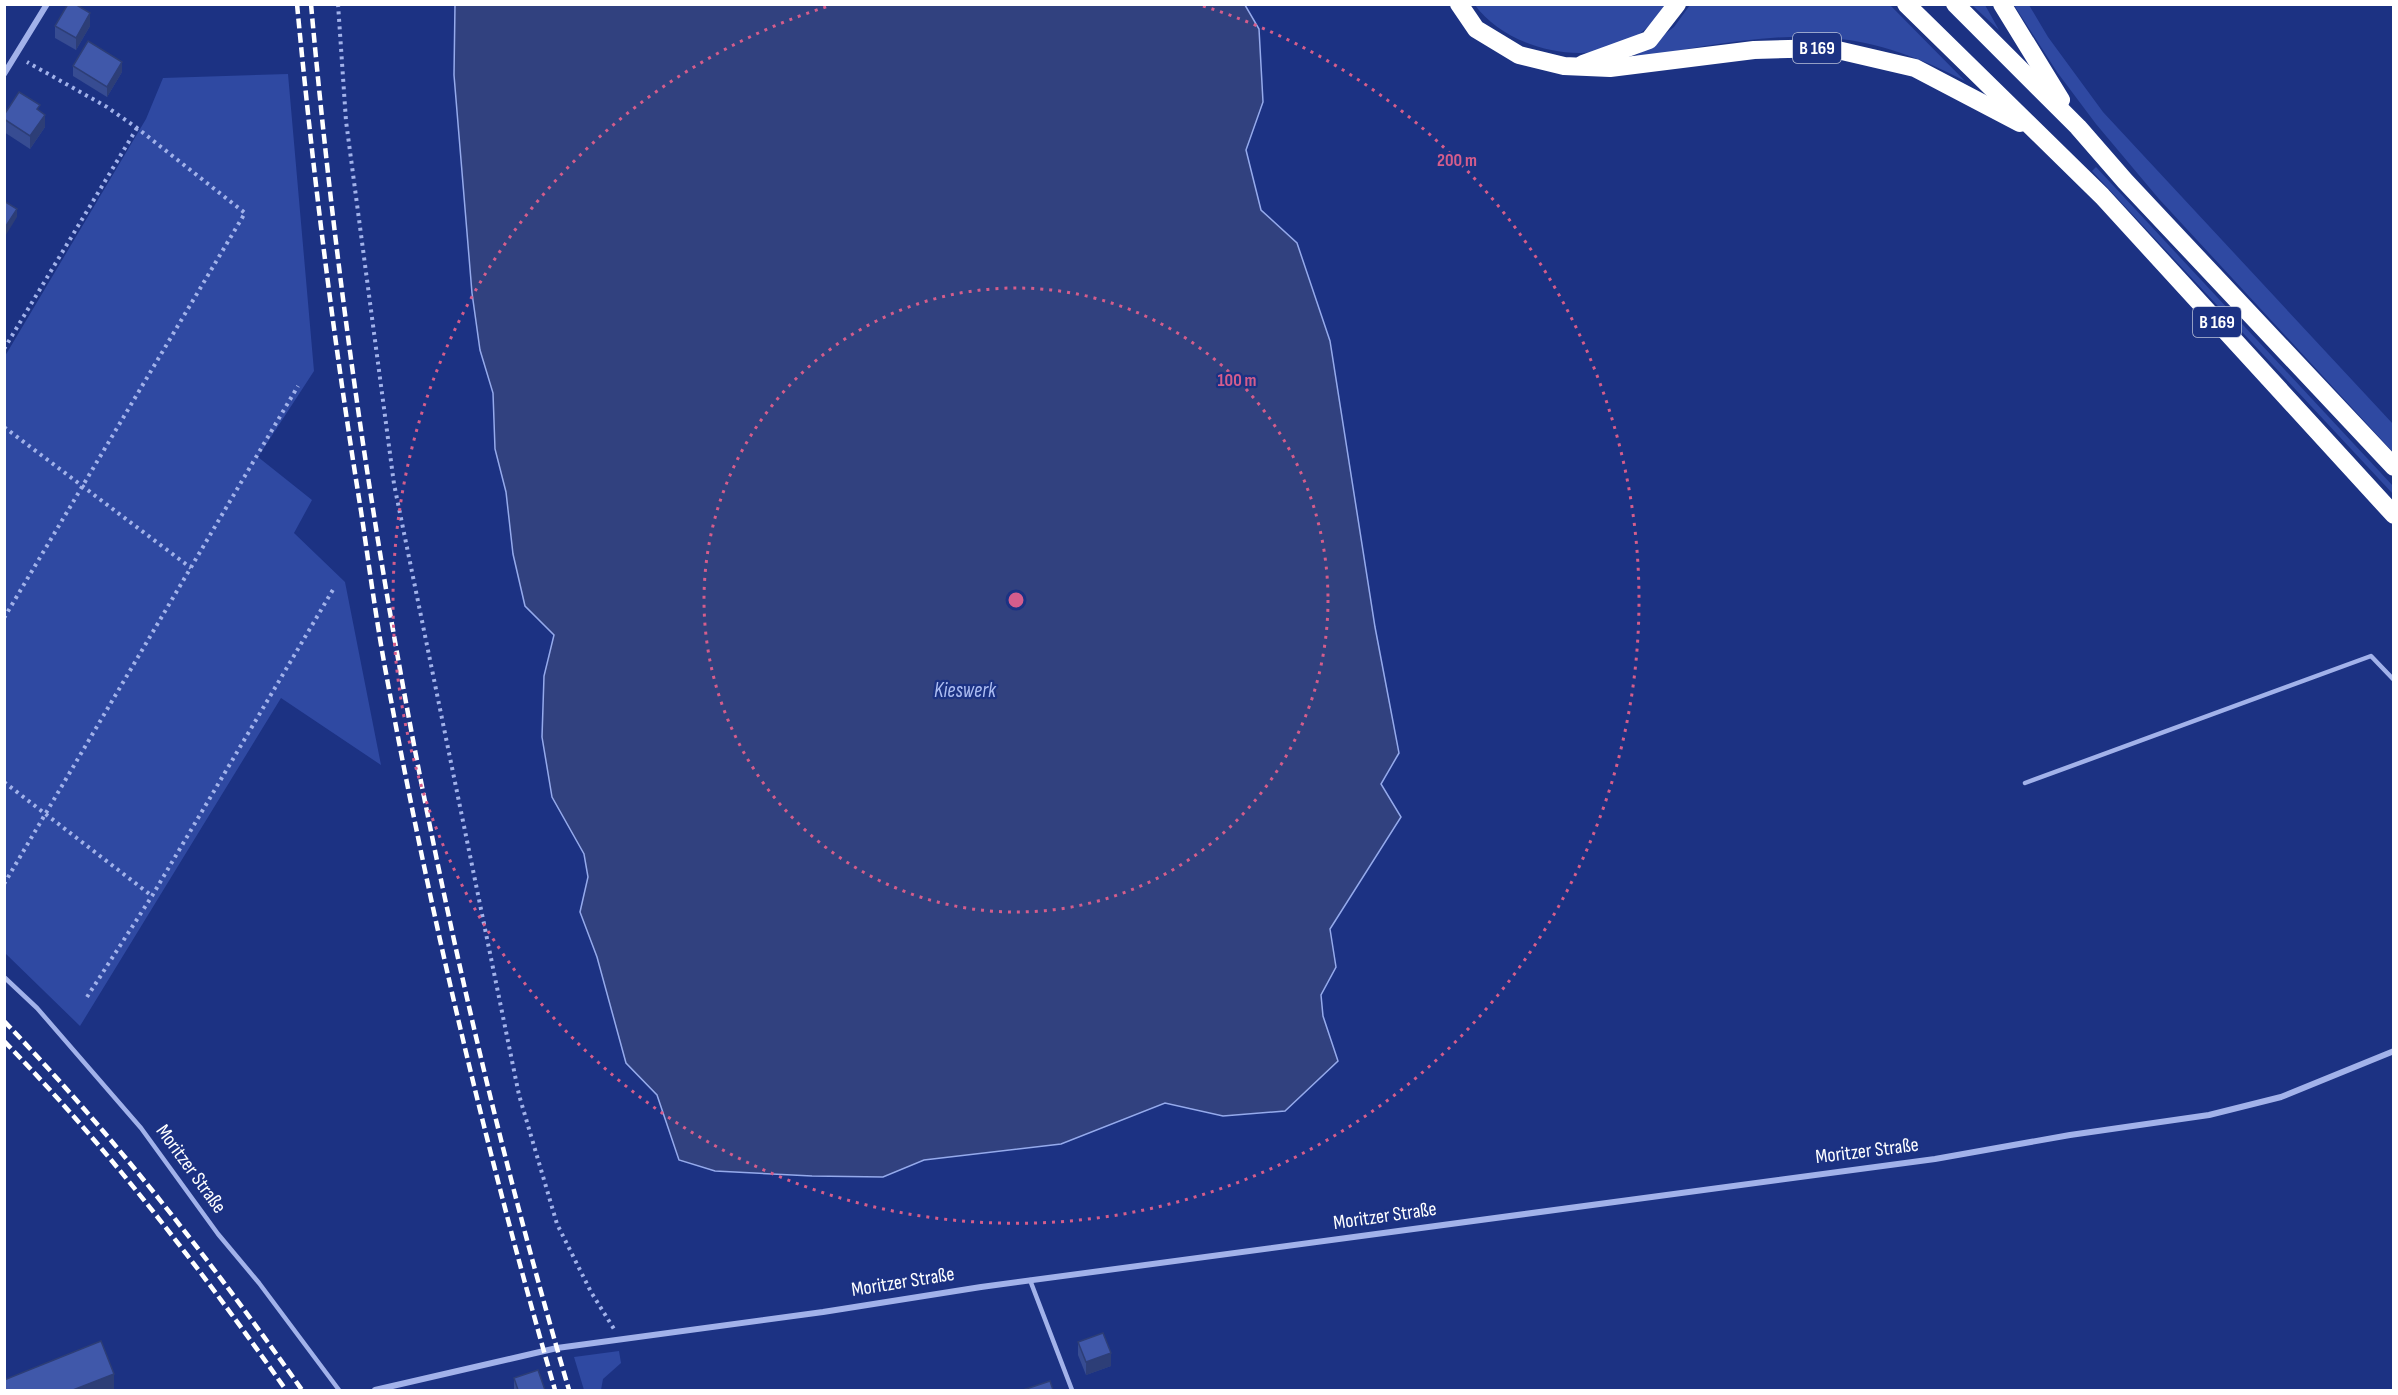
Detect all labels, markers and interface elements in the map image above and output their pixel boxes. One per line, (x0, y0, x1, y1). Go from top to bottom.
road number: B 169 (1793, 33, 1841, 63)
text: 200 m (1437, 150, 1477, 171)
road number: B 169 (2193, 307, 2241, 337)
text: 100 m (1218, 370, 1257, 391)
centre of rings (1006, 590, 1026, 610)
water label: Kieswerk (934, 678, 997, 703)
street label: Moritzer Straße (151, 1120, 231, 1218)
street label: Moritzer Straße (1814, 1133, 1920, 1169)
street label: Moritzer Straße (1332, 1197, 1438, 1235)
street label: Moritzer Straße (850, 1262, 956, 1302)

